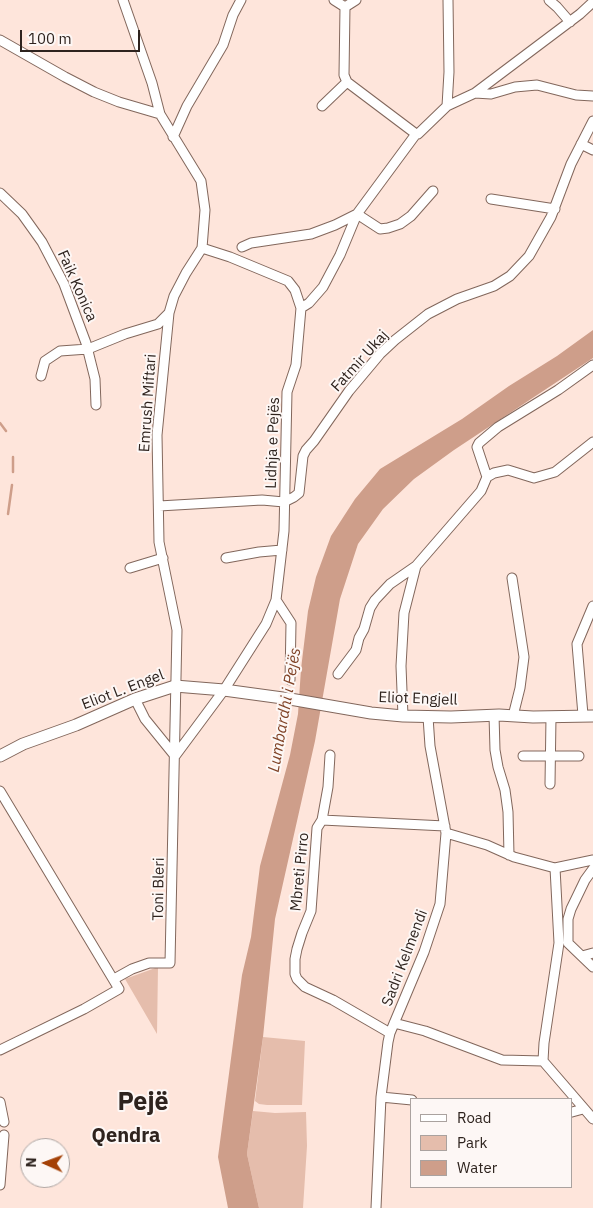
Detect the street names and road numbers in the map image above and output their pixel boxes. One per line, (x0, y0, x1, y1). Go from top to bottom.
street label: Faik Konica (53, 247, 101, 325)
street label: Fatmir Ukaj (328, 326, 392, 396)
street label: Emrush Miftari (136, 353, 160, 453)
street label: Lidhja e Pejës (262, 397, 284, 489)
street label: Eliot L. Engel (79, 666, 167, 714)
street label: Eliot Engjell (378, 689, 458, 709)
street label: Mbreti Pirro (287, 832, 313, 912)
street label: Toni Bleri (149, 857, 169, 921)
street label: Sadri Kelmendi (378, 907, 432, 1009)

